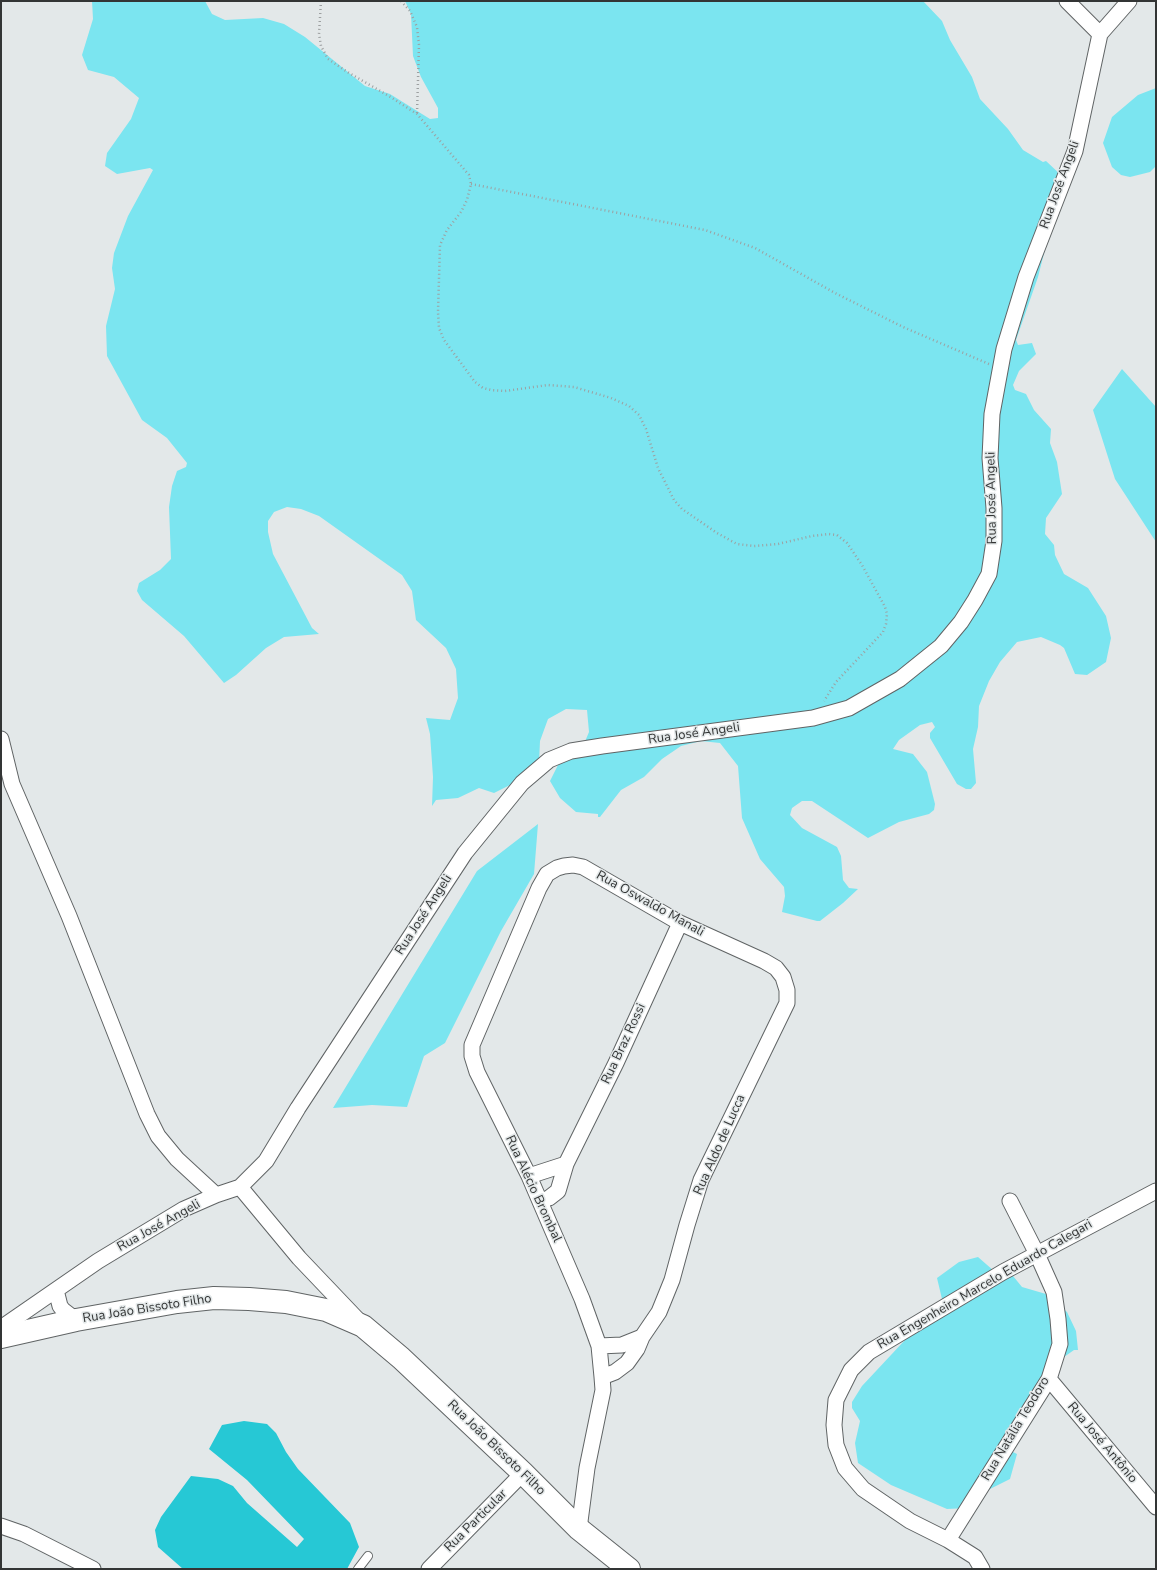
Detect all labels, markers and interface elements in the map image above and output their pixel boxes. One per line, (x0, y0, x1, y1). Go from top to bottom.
street label: Rua José Angeli (1037, 139, 1083, 231)
street label: Rua José Angeli (983, 452, 1001, 544)
street label: Rua José Angeli (647, 720, 741, 748)
street label: Rua Oswaldo Manali (593, 868, 707, 940)
street label: Rua José Angeli (392, 872, 456, 958)
street label: Rua Braz Rossi (599, 1001, 649, 1087)
street label: Rua Aldo de Lucca (691, 1092, 749, 1198)
street label: Rua Alécio Brombal (501, 1133, 565, 1245)
street label: Rua José Angeli (115, 1197, 203, 1255)
street label: Rua Engenheiro Marcelo Eduardo Calegari (875, 1217, 1095, 1353)
street label: Rua João Bissoto Filho (81, 1291, 213, 1327)
street label: Rua Natália Teodoro (979, 1374, 1053, 1484)
street label: Rua João Bissoto Filho (444, 1397, 548, 1499)
street label: Rua José Antônio (1064, 1400, 1140, 1486)
street label: Rua Particular (441, 1486, 511, 1556)

